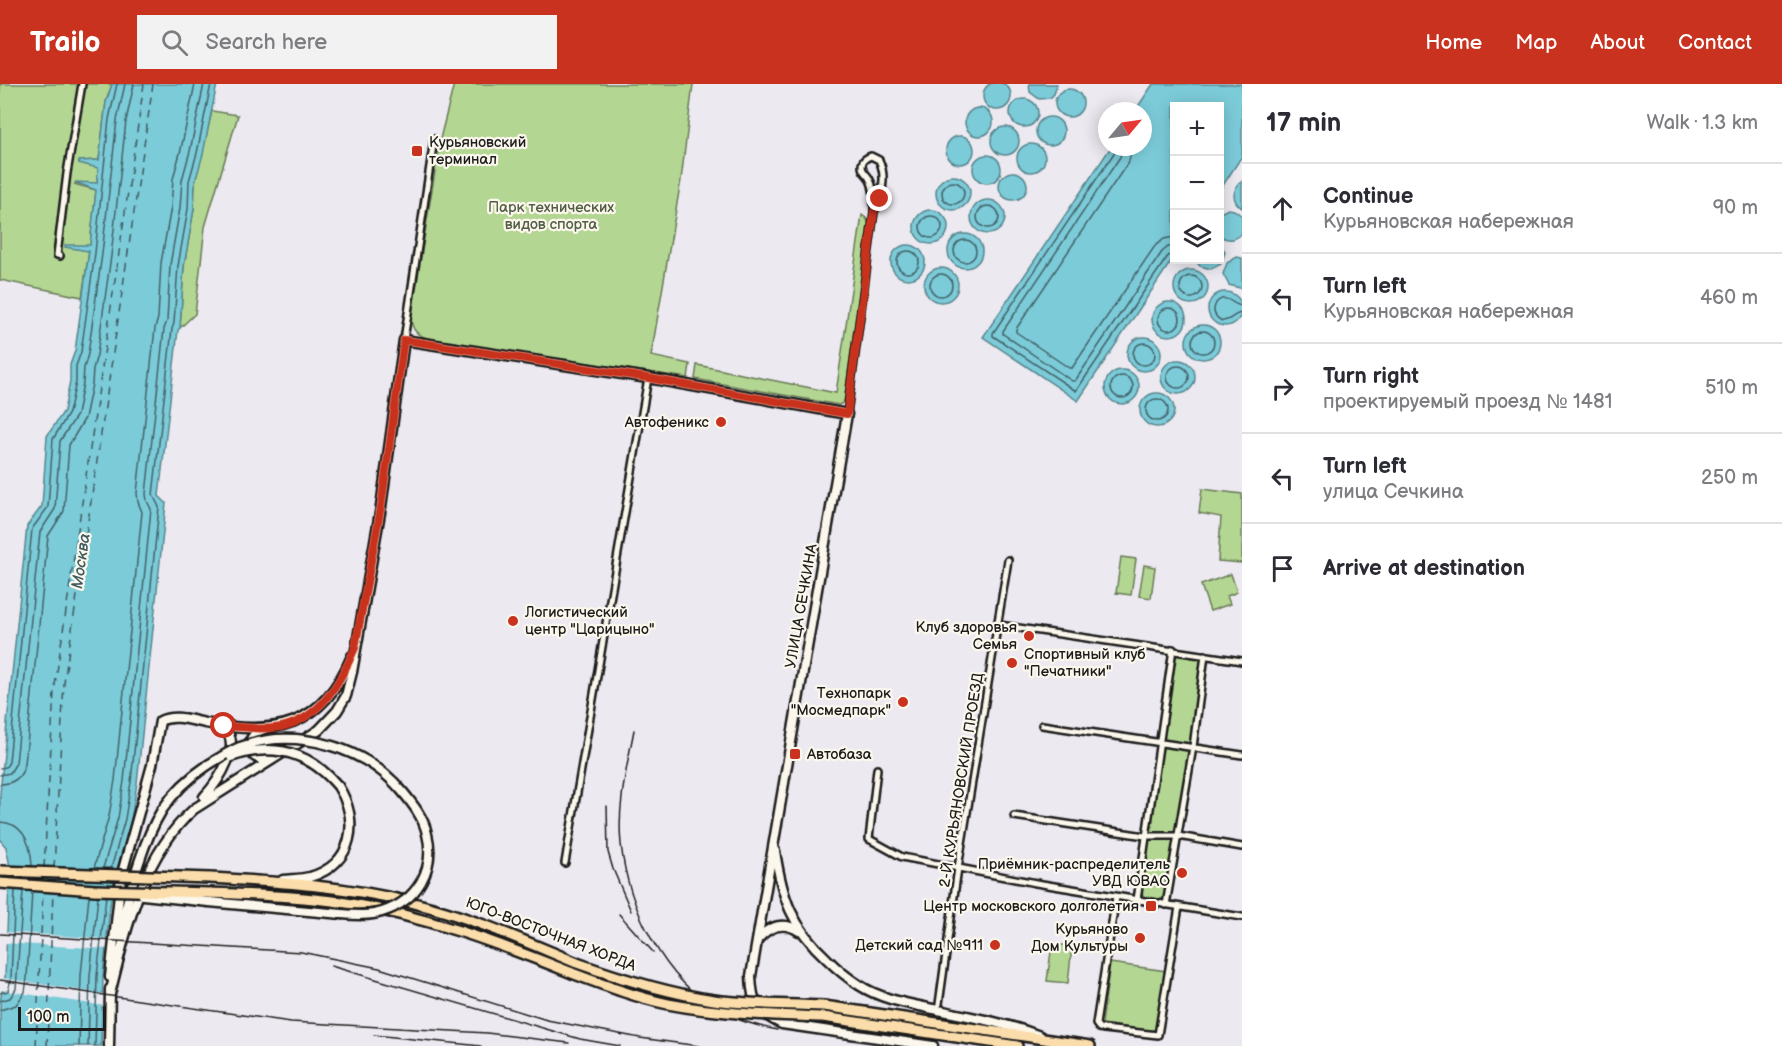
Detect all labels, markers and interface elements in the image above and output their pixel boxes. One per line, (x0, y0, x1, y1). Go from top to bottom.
search box (137, 15, 557, 69)
text: Trailo (30, 26, 101, 59)
icon: search (158, 26, 191, 59)
text: Search here (206, 29, 327, 56)
text: Home (1425, 30, 1482, 55)
text: Map (1515, 30, 1557, 55)
text: About (1590, 30, 1645, 55)
text: Contact (1678, 30, 1752, 55)
north arrow (1098, 102, 1152, 156)
map controls (1170, 102, 1224, 264)
button: + (1170, 102, 1224, 156)
text: 17 min (1266, 108, 1341, 139)
text: Walk · 1.3 km (1647, 111, 1758, 135)
place label: Курьяновский терминал (429, 133, 526, 169)
marker: Курьяновский терминал (410, 144, 424, 158)
button: − (1170, 156, 1224, 210)
text: Continue (1323, 183, 1413, 210)
route end (866, 185, 892, 211)
icon: ahead (1266, 192, 1299, 225)
text: 90 m (1713, 196, 1758, 220)
park label: Парк технических видов спорта (488, 198, 614, 234)
button: layers (1170, 210, 1224, 264)
text: Курьяновская набережная (1323, 210, 1574, 234)
text: Turn left (1323, 273, 1407, 300)
icon: left (1266, 282, 1299, 315)
text: 460 m (1700, 286, 1758, 310)
text: Курьяновская набережная (1323, 300, 1574, 324)
text: Turn right (1323, 363, 1419, 390)
icon: right (1266, 372, 1299, 405)
text: 510 m (1705, 376, 1758, 400)
text: проектируемый проезд № 1481 (1323, 390, 1612, 414)
place label: Автофеникс (624, 413, 710, 432)
marker: Автофеникс (714, 415, 728, 429)
text: Turn left (1323, 453, 1407, 480)
icon: left (1266, 462, 1299, 495)
text: 250 m (1701, 466, 1758, 490)
text: улица Сечкина (1323, 480, 1464, 504)
water label: Москва (68, 532, 95, 590)
street label: УЛИЦА СЕЧКИНА (781, 542, 822, 670)
icon: arrive (1266, 552, 1299, 585)
text: Arrive at destination (1323, 555, 1525, 582)
place label: Логистический центр "Царицыно" (524, 603, 654, 639)
marker: Логистический центр "Царицыно" (506, 614, 520, 628)
place label: Клуб здоровья Семья (916, 618, 1017, 654)
marker: Клуб здоровья Семья (1022, 629, 1036, 643)
place label: Спортивный клуб "Печатники" (1024, 645, 1146, 681)
marker: Спортивный клуб "Печатники" (1005, 656, 1019, 670)
street label: 2-Й КУРЬЯНОВСКИЙ ПРОЕЗД (935, 671, 988, 889)
place label: Технопарк "Мосмедпарк" (791, 684, 891, 720)
marker: Технопарк "Мосмедпарк" (896, 695, 910, 709)
route start (210, 712, 236, 738)
place label: Автобаза (806, 745, 872, 764)
marker: Автобаза (788, 747, 802, 761)
place label: Приёмник-распределитель УВД ЮВАО (978, 855, 1171, 891)
marker: Приёмник-распределитель УВД ЮВАО (1175, 866, 1189, 880)
street label: ЮГО-ВОСТОЧНАЯ ХОРДА (463, 893, 639, 976)
place label: Центр московского долголетия (923, 897, 1139, 916)
marker: Центр московского долголетия (1144, 899, 1158, 913)
place label: Курьяново Дом Культуры (1031, 920, 1128, 956)
marker: Курьяново Дом Культуры (1133, 931, 1147, 945)
place label: Детский сад №911 (855, 936, 983, 955)
marker: Детский сад №911 (988, 938, 1002, 952)
scale bar (18, 1004, 106, 1032)
text: 100 m (27, 1008, 70, 1027)

